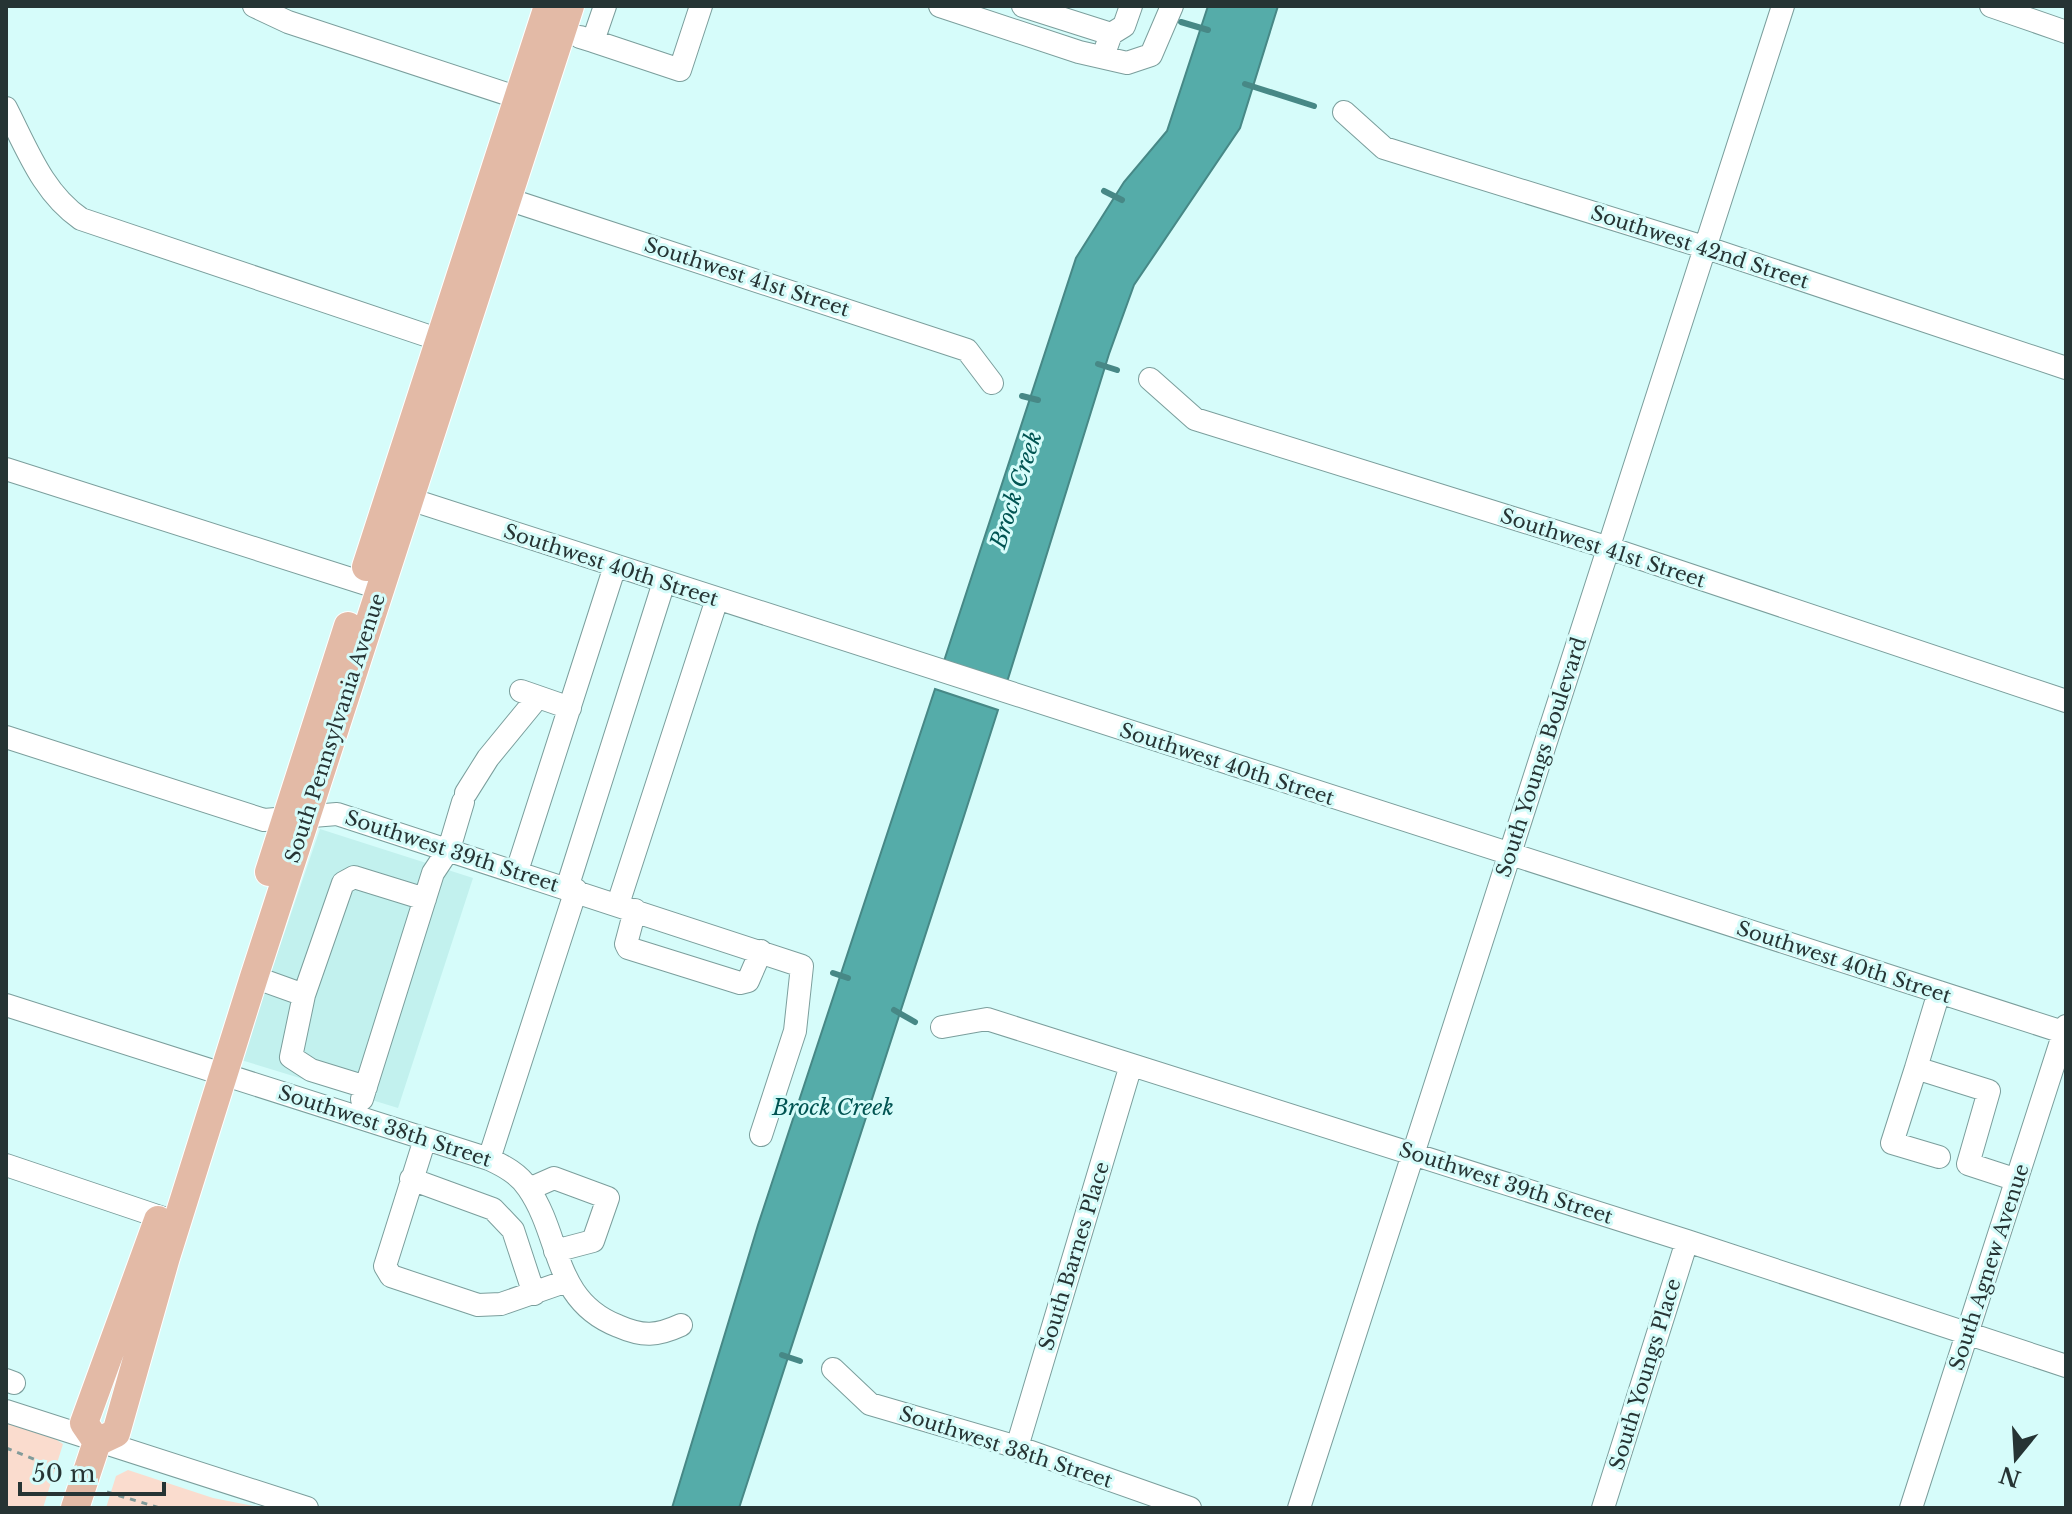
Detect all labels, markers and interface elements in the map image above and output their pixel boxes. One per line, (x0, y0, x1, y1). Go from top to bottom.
street label: Southwest 42nd Street (1588, 200, 1813, 294)
street label: Southwest 41st Street (642, 233, 853, 322)
water label: Brock Creek (984, 428, 1048, 553)
street label: Southwest 41st Street (1498, 504, 1709, 593)
street label: Southwest 40th Street (501, 519, 722, 611)
street label: South Pennsylvania Avenue (280, 590, 390, 866)
street label: South Youngs Boulevard (1491, 634, 1591, 880)
street label: Southwest 40th Street (1117, 718, 1338, 810)
street label: Southwest 39th Street (342, 805, 562, 897)
street label: Southwest 40th Street (1734, 916, 1955, 1008)
street label: Southwest 38th Street (275, 1080, 495, 1172)
water label: Brock Creek (771, 1094, 894, 1121)
street label: Southwest 39th Street (1396, 1137, 1616, 1229)
street label: South Barnes Place (1034, 1159, 1114, 1353)
street label: South Agnew Avenue (1944, 1161, 2034, 1373)
street label: South Youngs Place (1604, 1275, 1686, 1473)
street label: Southwest 38th Street (896, 1401, 1116, 1493)
north arrow (1976, 1418, 2056, 1498)
scale bar (20, 1446, 164, 1496)
text: 50 m (32, 1459, 96, 1488)
text: N (1996, 1460, 2024, 1493)

